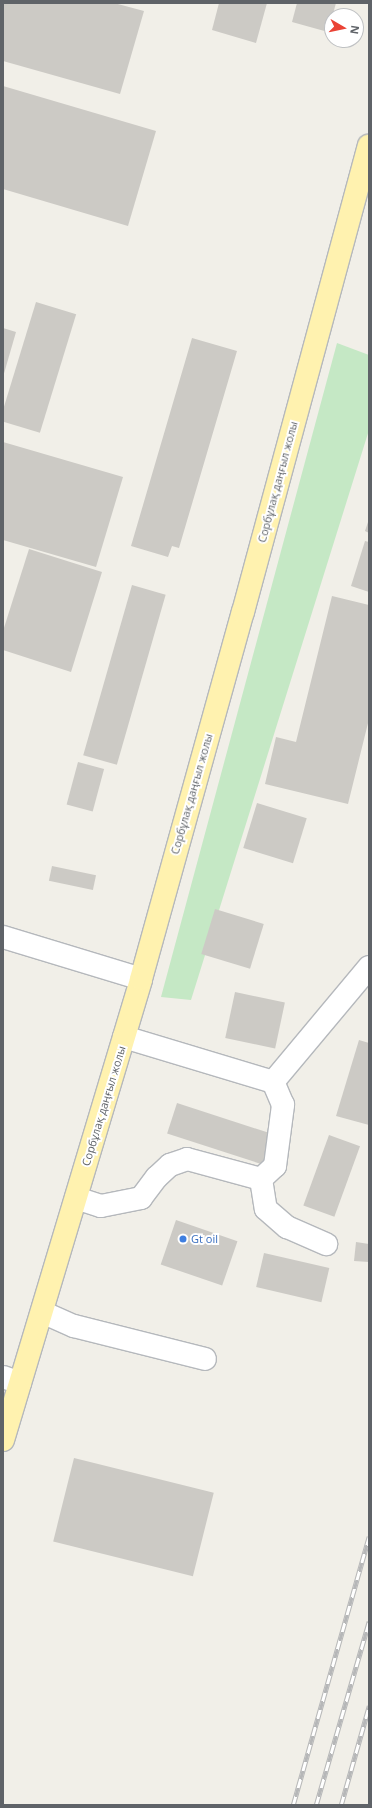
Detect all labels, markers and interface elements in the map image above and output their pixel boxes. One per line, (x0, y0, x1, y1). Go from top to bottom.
north arrow (324, 8, 364, 48)
text: N (347, 24, 363, 35)
street label: Сорбұлақ даңғыл жолы (255, 420, 301, 544)
street label: Сорбұлақ даңғыл жолы (168, 732, 216, 856)
street label: Сорбұлақ даңғыл жолы (79, 1044, 129, 1168)
place label: Gt oil (191, 1232, 218, 1246)
marker: Gt oil (178, 1234, 188, 1244)

